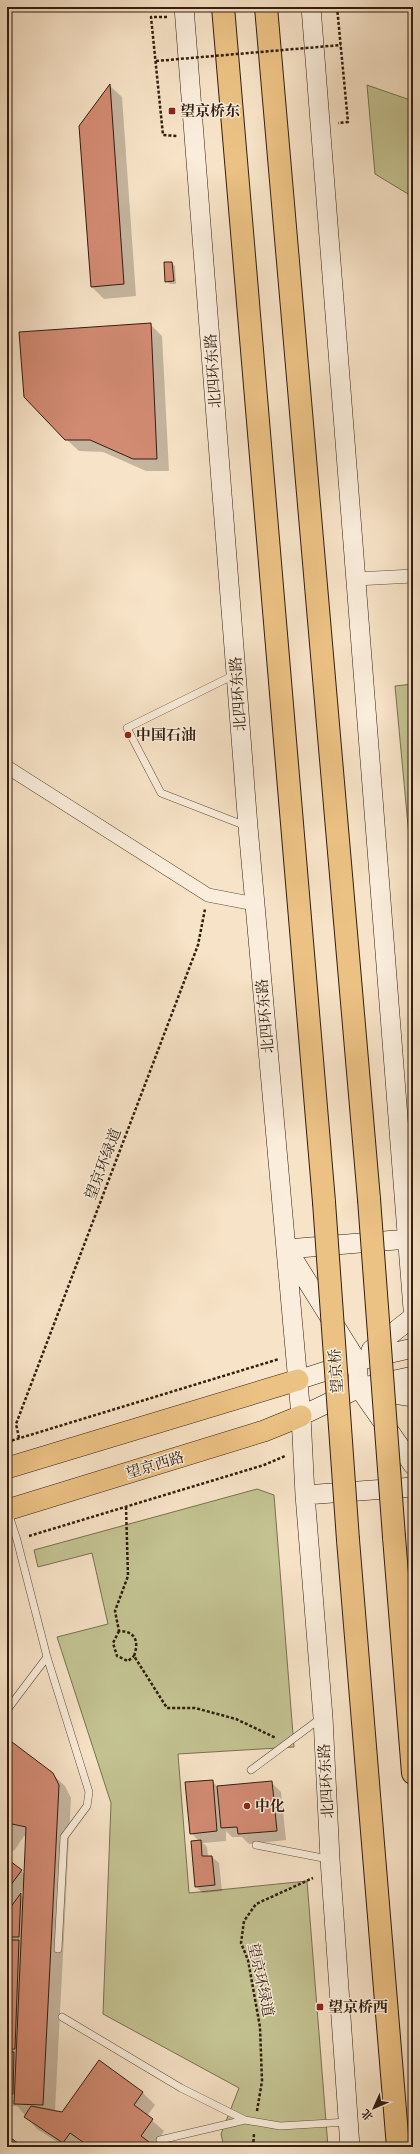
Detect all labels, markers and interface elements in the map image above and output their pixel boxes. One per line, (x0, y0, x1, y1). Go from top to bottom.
place label: 望京桥东 (180, 102, 240, 120)
marker: 望京桥东 (167, 106, 177, 116)
street label: 北四环东路 (201, 333, 225, 409)
street label: 北四环东路 (226, 656, 250, 732)
place label: 中国石油 (136, 726, 196, 744)
marker: 中国石油 (123, 730, 133, 740)
street label: 北四环东路 (253, 978, 277, 1054)
street label: 望京环绿道 (81, 1126, 125, 1202)
street label: 望京桥 (325, 1348, 347, 1394)
street label: 望京西路 (124, 1448, 186, 1482)
street label: 北四环东路 (315, 1743, 337, 1819)
place label: 中化 (255, 1797, 285, 1815)
marker: 中化 (242, 1801, 252, 1811)
street label: 望京环绿道 (244, 1941, 278, 2019)
place label: 望京桥西 (328, 1998, 388, 2016)
marker: 望京桥西 (315, 2002, 325, 2012)
north arrow (354, 2088, 394, 2128)
text: 北 (359, 2106, 376, 2123)

